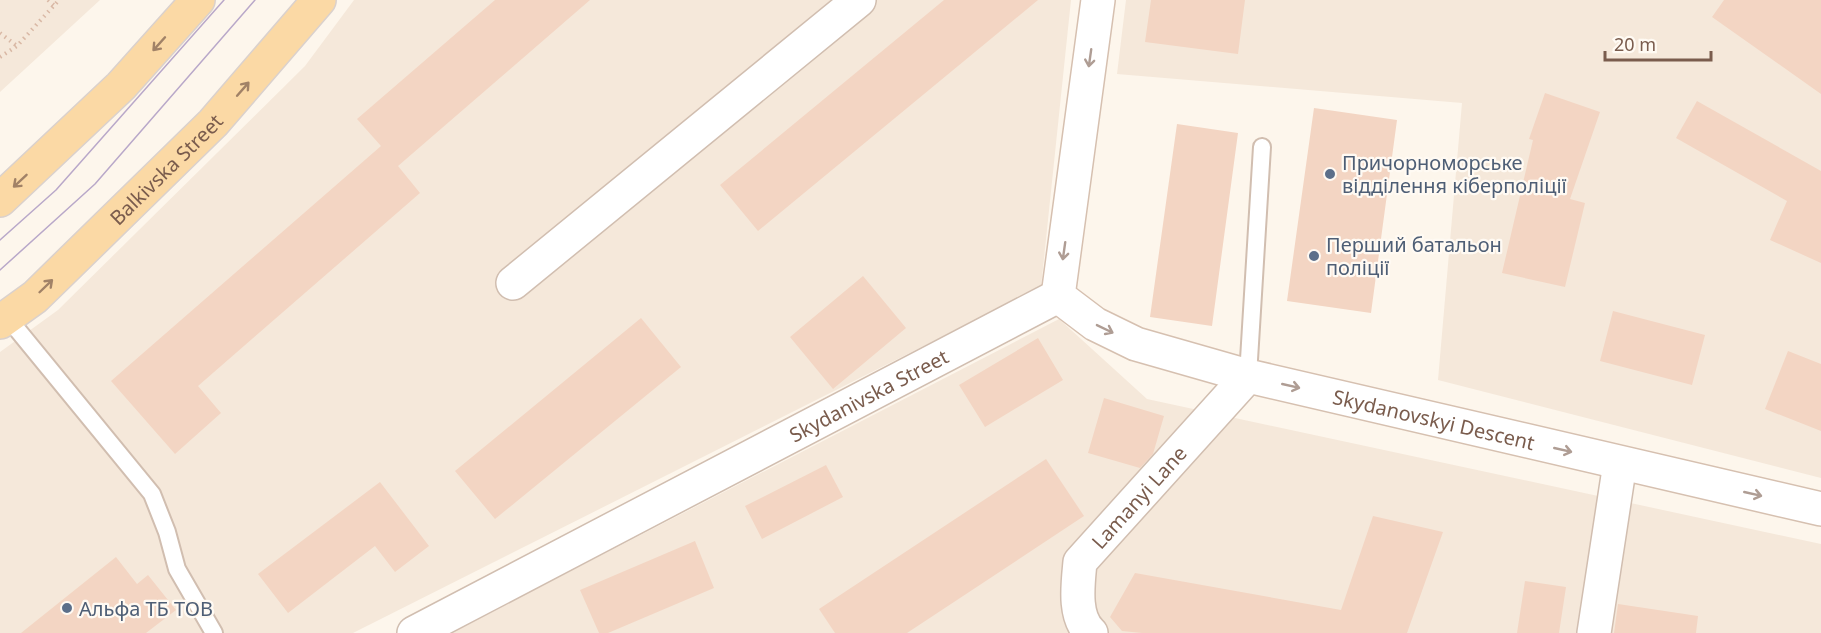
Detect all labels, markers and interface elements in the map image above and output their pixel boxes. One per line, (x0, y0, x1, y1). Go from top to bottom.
scale bar (1605, 24, 1712, 62)
text: 20 m (1614, 32, 1656, 56)
one-way arrow (152, 36, 166, 51)
one-way arrow (1084, 48, 1095, 67)
one-way arrow (236, 82, 250, 97)
street label: Balkivska Street (103, 108, 229, 230)
place label: Причорноморське відділення кіберполіції (1342, 149, 1567, 199)
marker: Причорноморське відділення кіберполіції (1323, 167, 1337, 181)
one-way arrow (13, 173, 28, 188)
place label: Перший батальон поліції (1326, 231, 1502, 281)
one-way arrow (1058, 241, 1069, 261)
marker: Перший батальон поліції (1307, 249, 1321, 263)
one-way arrow (38, 279, 53, 293)
one-way arrow (1096, 324, 1114, 336)
street label: Skydanivska Street (784, 342, 953, 448)
one-way arrow (1281, 380, 1300, 392)
street label: Skydanovskyi Descent (1330, 383, 1538, 456)
street label: Lamanyi Lane (1085, 440, 1192, 554)
one-way arrow (1553, 444, 1572, 456)
one-way arrow (1743, 488, 1762, 500)
place label: Альфа ТБ ТОВ (79, 595, 213, 622)
marker: Альфа ТБ ТОВ (60, 601, 74, 615)

